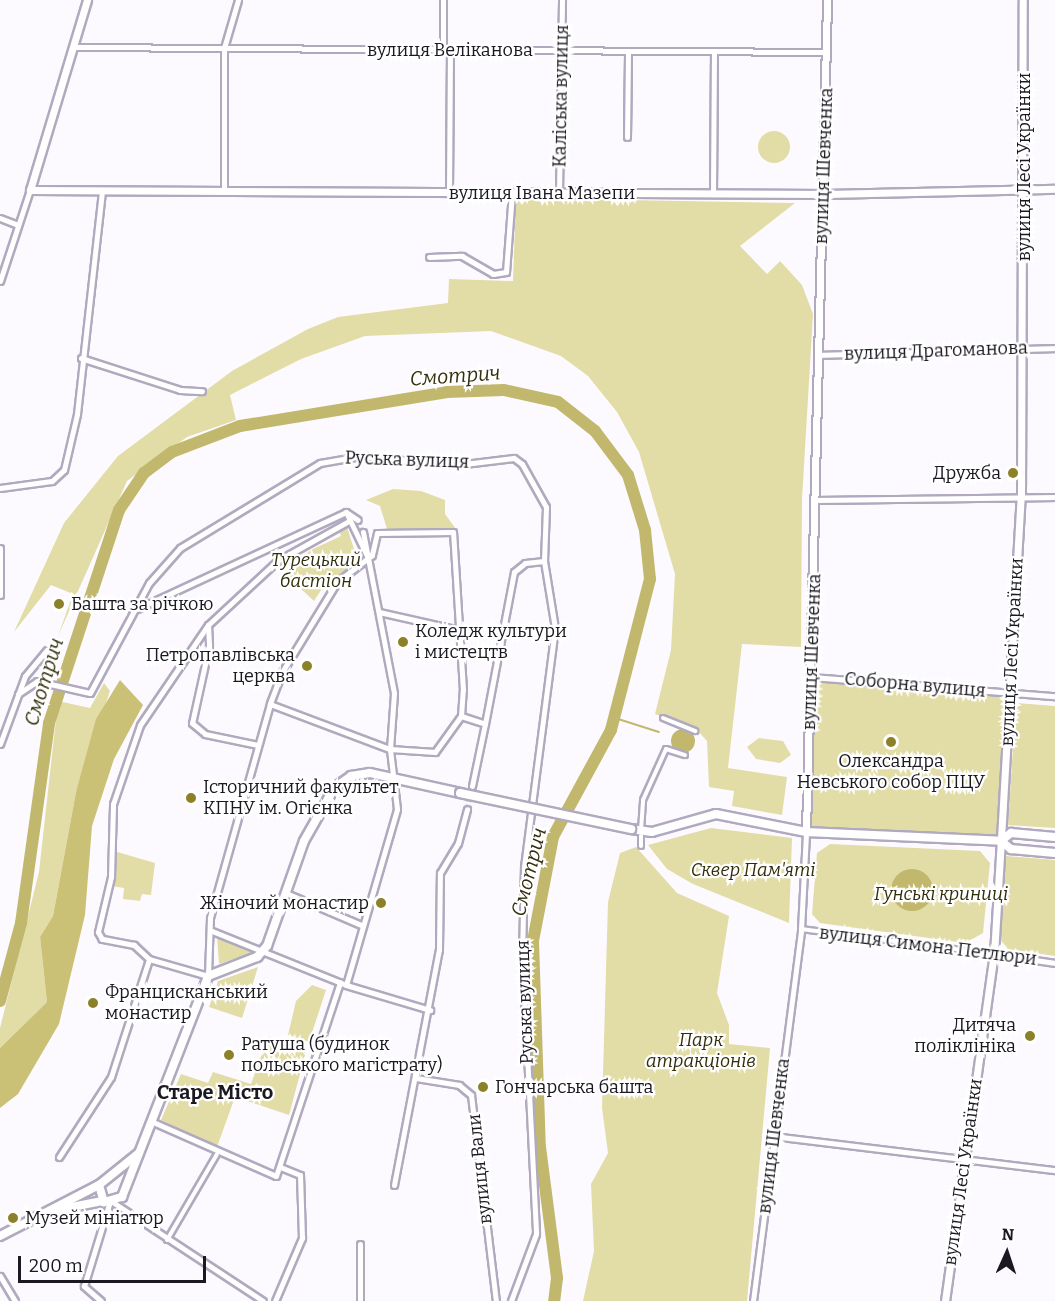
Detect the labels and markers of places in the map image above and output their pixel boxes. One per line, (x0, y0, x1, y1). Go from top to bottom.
place label: Дружба (933, 462, 1001, 484)
marker: Дружба (1006, 466, 1020, 480)
place label: Башта за річкою (71, 593, 213, 615)
marker: Башта за річкою (52, 597, 66, 611)
place label: Коледж культури і мистецтв (415, 621, 567, 664)
marker: Коледж культури і мистецтв (396, 635, 410, 649)
place label: Петропавлівська церква (146, 645, 295, 688)
marker: Петропавлівська церква (300, 659, 314, 673)
marker: Олександра Невського собор ПЦУ (884, 735, 898, 749)
place label: Олександра Невського собор ПЦУ (797, 751, 985, 794)
place label: Історичний факультет КПНУ ім. Огієнка (203, 777, 399, 820)
marker: Історичний факультет КПНУ ім. Огієнка (184, 791, 198, 805)
place label: Жіночий монастир (200, 892, 369, 914)
marker: Жіночий монастир (374, 896, 388, 910)
place label: Францисканський монастир (105, 982, 268, 1024)
marker: Францисканський монастир (86, 996, 100, 1010)
place label: Дитяча поліклініка (914, 1015, 1016, 1058)
marker: Дитяча поліклініка (1021, 1027, 1039, 1045)
place label: Ратуша (будинок польського магістрату) (241, 1034, 442, 1076)
marker: Ратуша (будинок польського магістрату) (222, 1048, 236, 1062)
place label: Гончарська башта (495, 1076, 653, 1098)
marker: Гончарська башта (476, 1080, 490, 1094)
place label: Музей мініатюр (25, 1207, 164, 1229)
marker: Музей мініатюр (6, 1211, 20, 1225)

